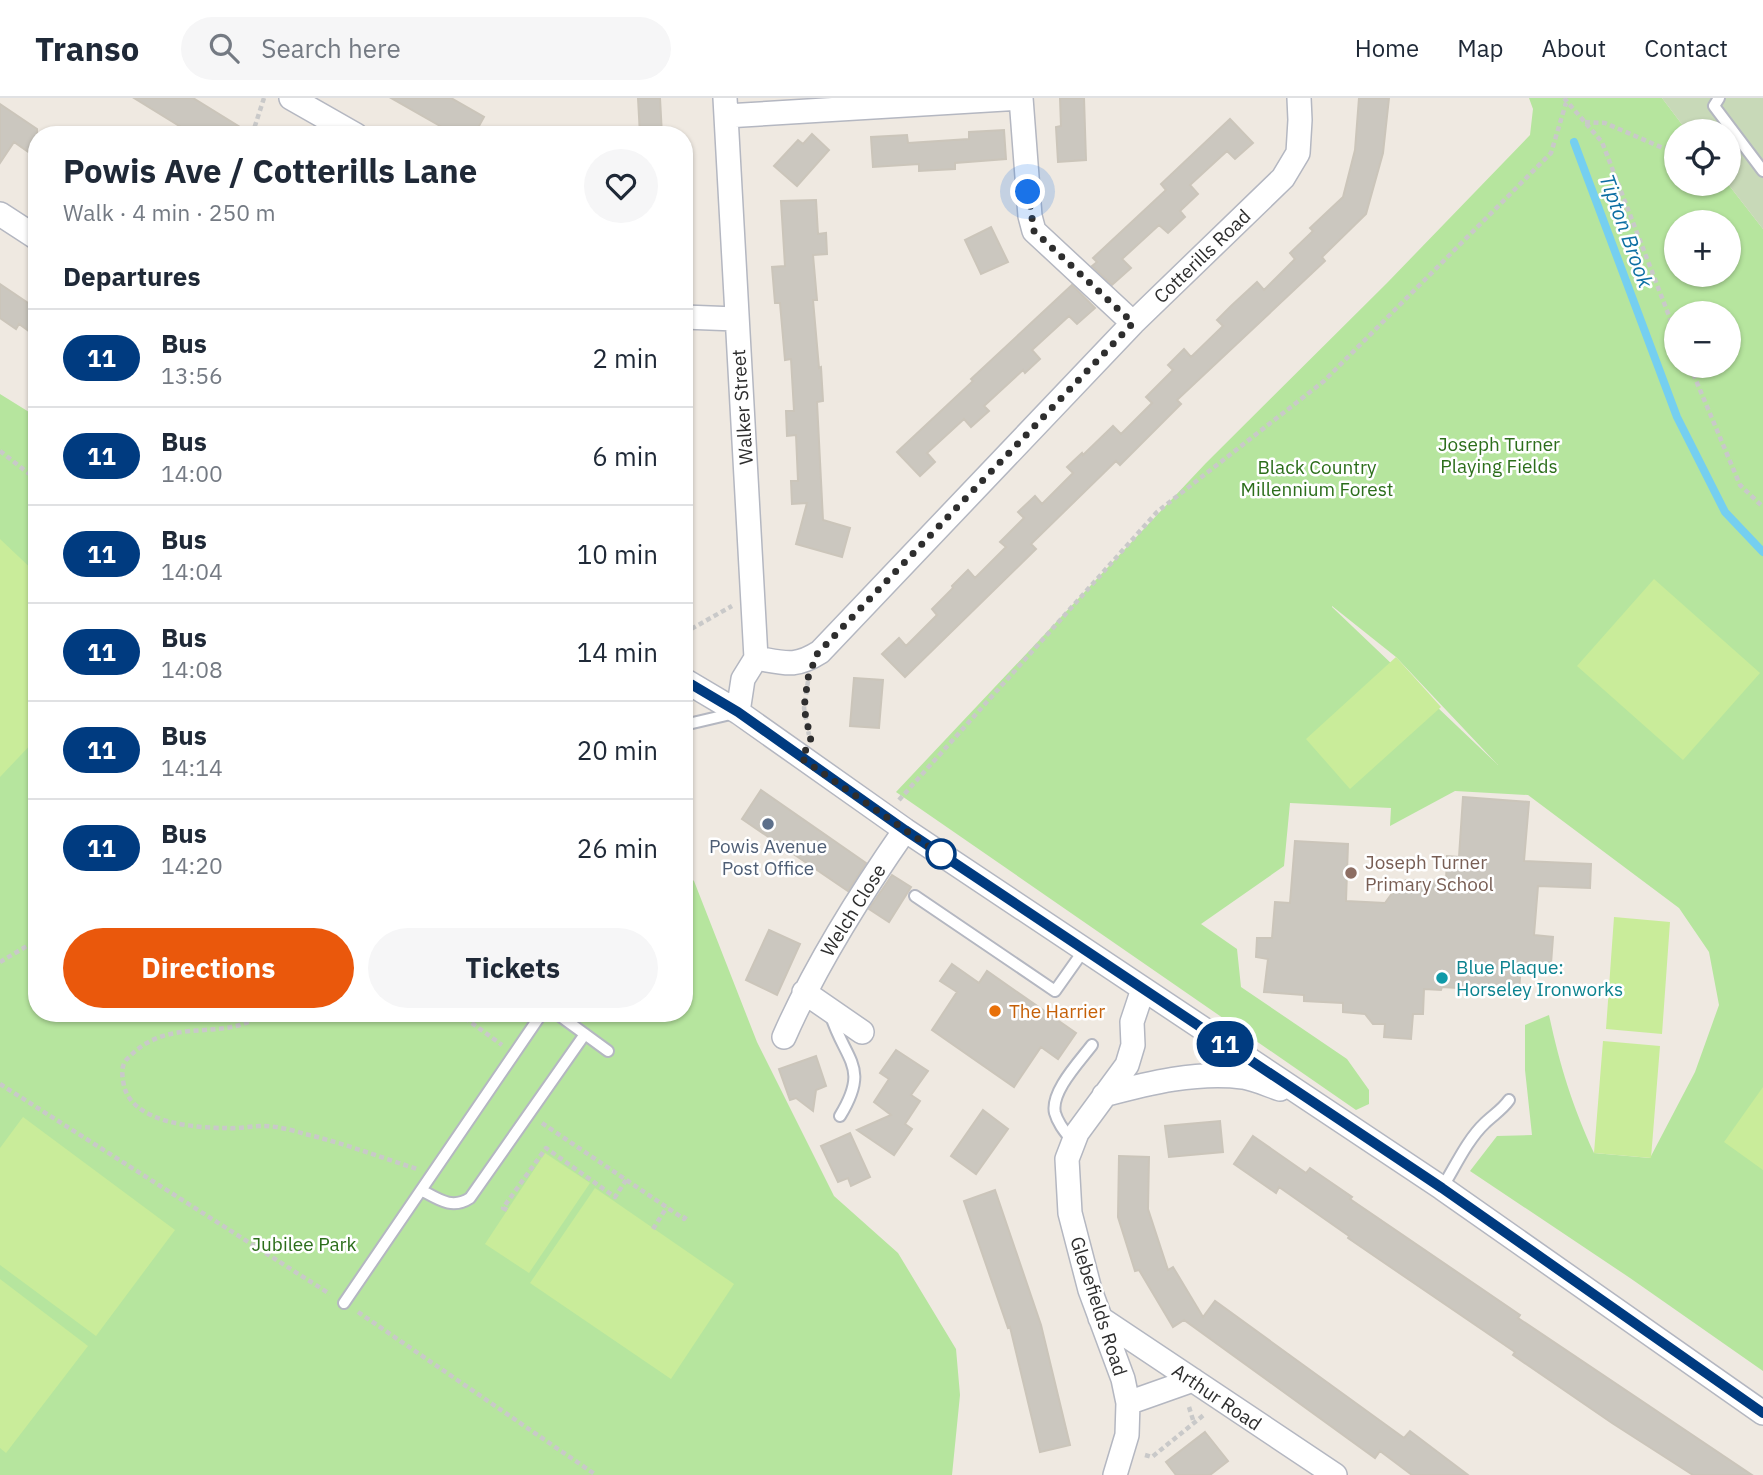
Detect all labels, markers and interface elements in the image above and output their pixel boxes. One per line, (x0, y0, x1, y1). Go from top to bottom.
search box (181, 17, 671, 80)
text: Transo (35, 27, 139, 70)
icon: search (205, 29, 243, 67)
text: Search here (261, 31, 401, 65)
text: Home (1355, 32, 1419, 64)
text: Map (1457, 32, 1503, 64)
text: About (1541, 32, 1606, 64)
text: Contact (1644, 32, 1728, 64)
map controls (1664, 119, 1741, 378)
button: locate (1664, 119, 1741, 196)
text: Powis Ave / Cotterills Lane (63, 149, 477, 192)
button: heart (584, 149, 658, 223)
water label: Tipton Brook (1593, 170, 1661, 292)
your location (1010, 174, 1045, 209)
text: Walk · 4 min · 250 m (63, 197, 276, 227)
street label: Cotterills Road (1149, 204, 1255, 308)
button: + (1664, 210, 1741, 287)
text: Departures (63, 259, 201, 293)
button: − (1664, 301, 1741, 378)
text: Bus (161, 326, 207, 360)
text: 2 min (592, 341, 658, 375)
text: 11 (87, 342, 116, 374)
street label: Walker Street (726, 348, 758, 466)
text: 13:56 (161, 360, 223, 390)
text: Bus (161, 424, 207, 458)
park label: Joseph Turner Playing Fields (1438, 432, 1560, 478)
text: 6 min (592, 439, 658, 473)
text: 11 (87, 440, 116, 472)
park label: Black Country Millennium Forest (1241, 455, 1393, 501)
text: 14:00 (161, 458, 223, 488)
text: Bus (161, 522, 207, 556)
text: 10 min (577, 537, 658, 571)
text: 11 (87, 538, 116, 570)
text: 14:04 (161, 556, 223, 586)
text: Bus (161, 620, 207, 654)
text: 14 min (577, 635, 658, 669)
text: 11 (87, 636, 116, 668)
text: 14:08 (161, 654, 223, 684)
text: Bus (161, 718, 207, 752)
text: 20 min (577, 733, 658, 767)
text: 11 (87, 734, 116, 766)
text: 14:14 (161, 752, 223, 782)
text: Bus (161, 816, 207, 850)
marker: Powis Avenue Post Office (760, 816, 776, 832)
text: 26 min (577, 831, 658, 865)
text: 11 (87, 832, 116, 864)
place label: Powis Avenue Post Office (709, 834, 827, 880)
unlabelled marker (926, 839, 956, 869)
text: 14:20 (161, 850, 223, 880)
place label: Joseph Turner Primary School (1365, 850, 1494, 896)
street label: Welch Close (815, 859, 891, 961)
marker: Joseph Turner Primary School (1343, 865, 1359, 881)
button: Directions (63, 928, 354, 1008)
button: Tickets (368, 928, 658, 1008)
place label: Blue Plaque: Horseley Ironworks (1456, 955, 1623, 1001)
marker: Blue Plaque: Horseley Ironworks (1434, 970, 1450, 986)
place label: The Harrier (1009, 999, 1105, 1023)
marker: The Harrier (987, 1003, 1003, 1019)
line badge: 11 (1194, 1021, 1256, 1067)
text: 11 (1211, 1028, 1239, 1060)
park label: Jubilee Park (251, 1232, 357, 1256)
street label: Glebefields Road (1065, 1233, 1133, 1379)
street label: Arthur Road (1168, 1358, 1266, 1436)

